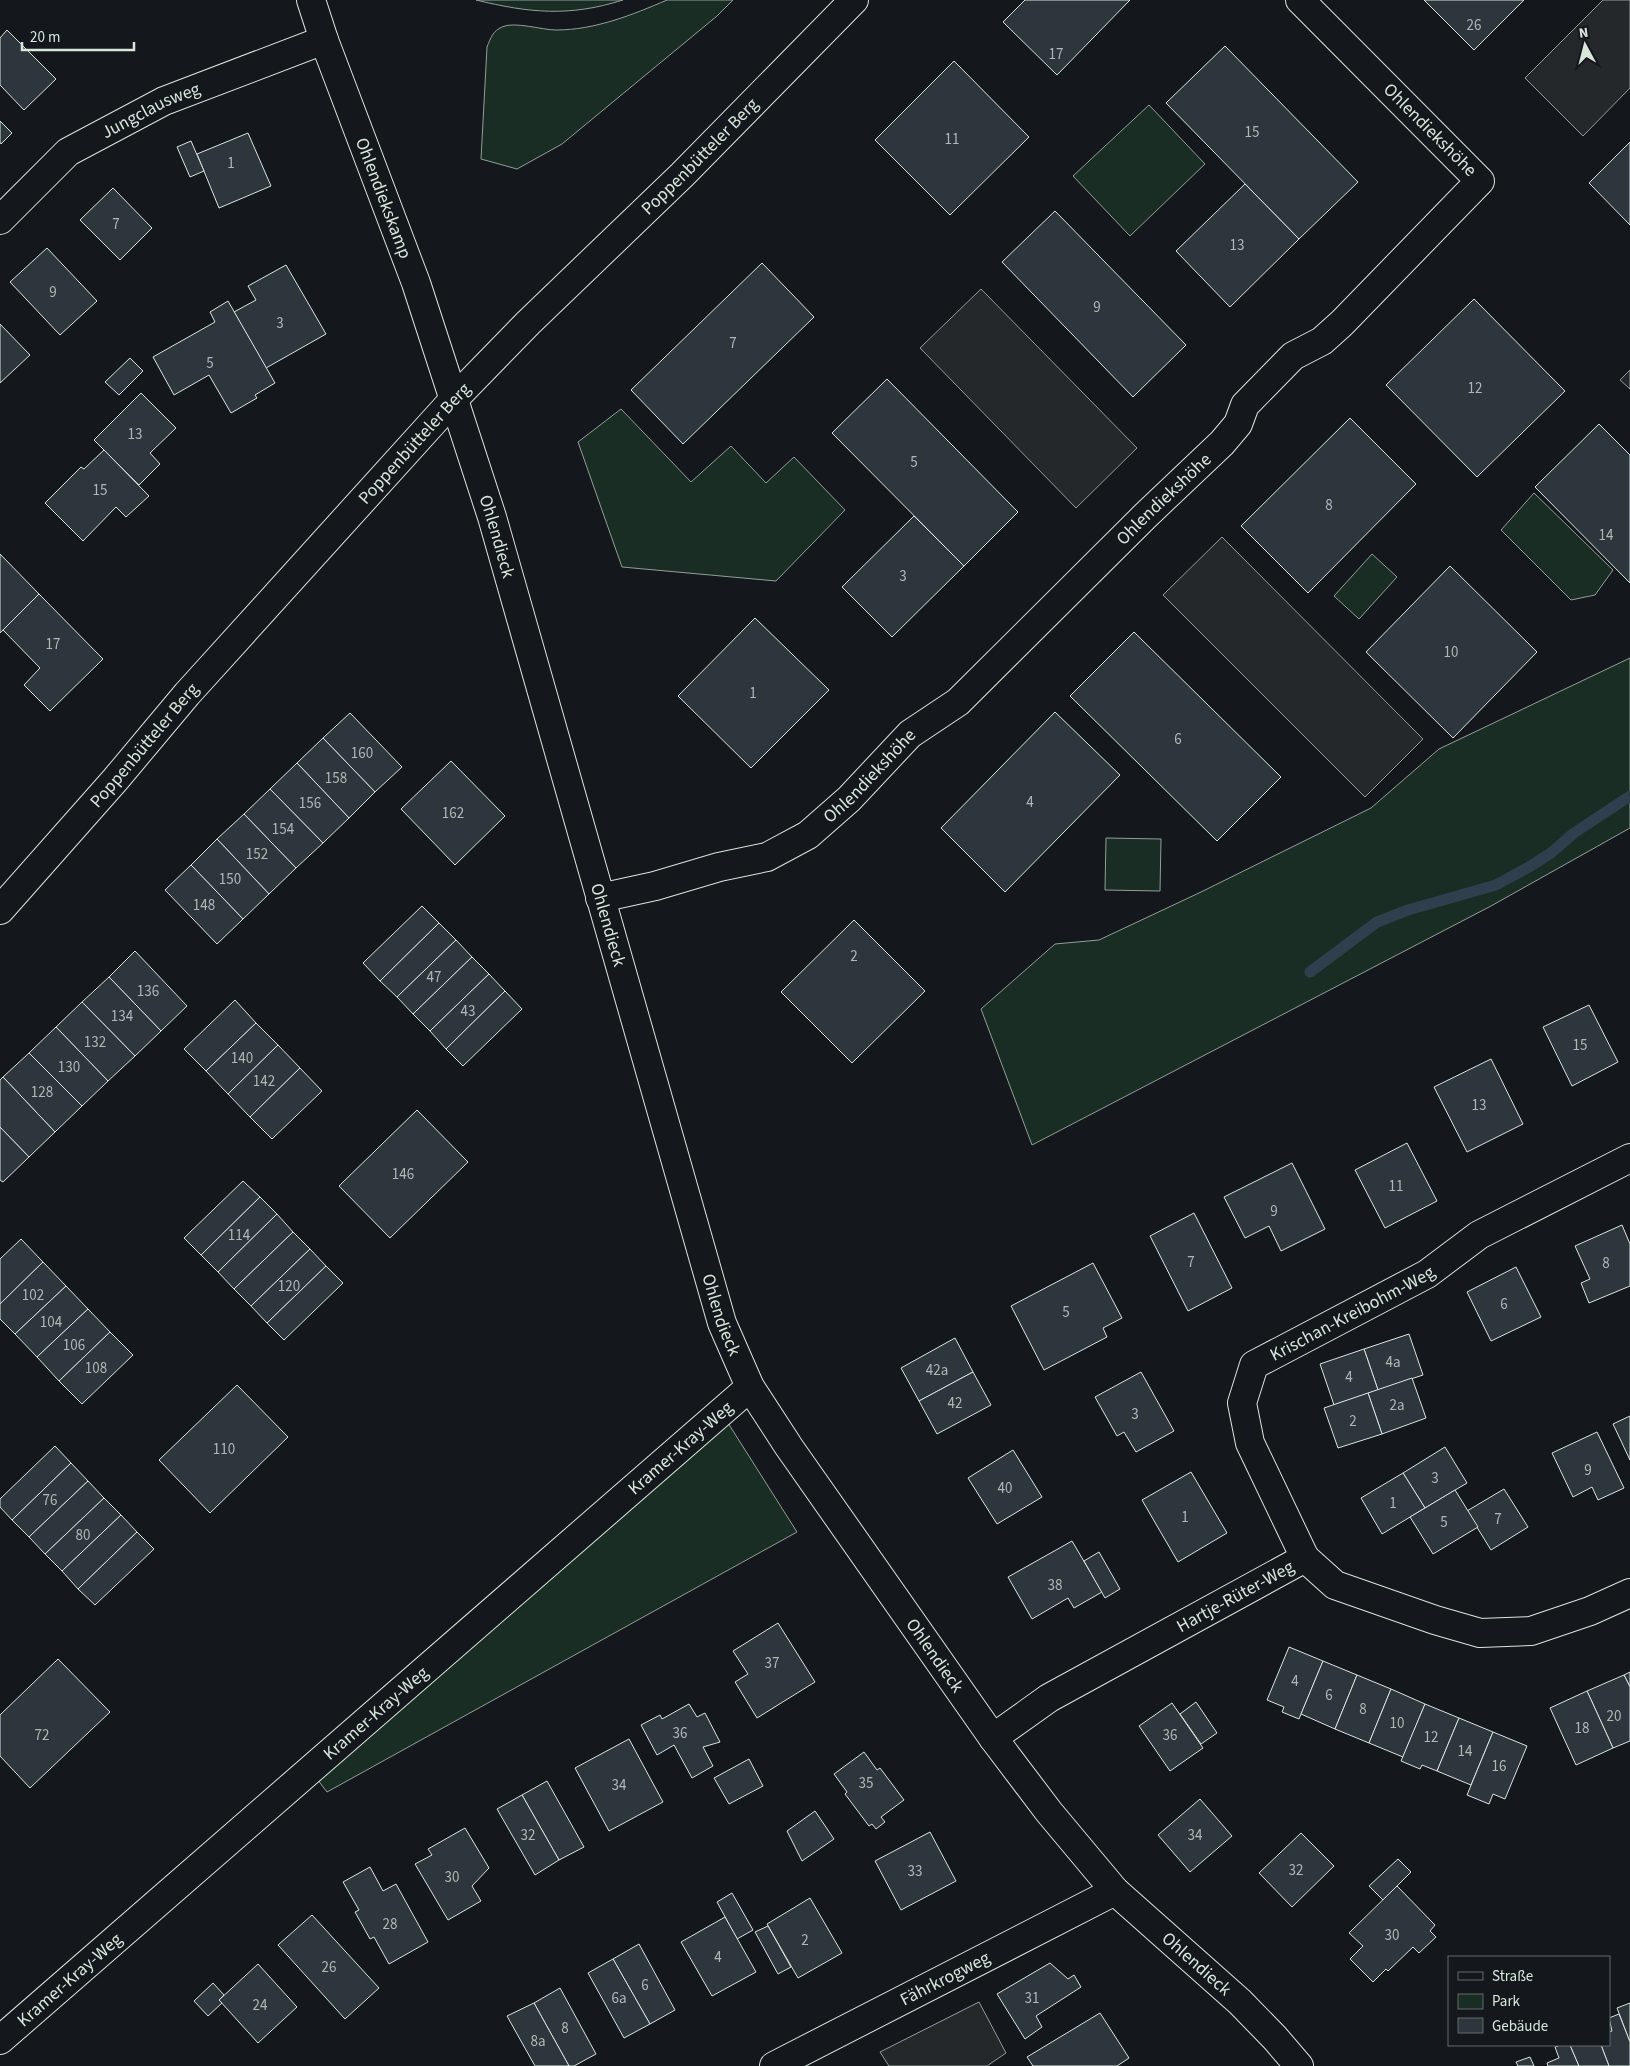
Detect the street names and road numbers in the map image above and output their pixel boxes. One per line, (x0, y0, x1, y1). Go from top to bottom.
street label: Jungclausweg (97, 76, 204, 145)
street label: Ohlendiekshöhe (1378, 78, 1482, 182)
street label: Poppenbütteler Berg (635, 92, 764, 220)
street label: Ohlendiekskamp (350, 134, 418, 262)
street label: Poppenbütteler Berg (352, 377, 476, 510)
street label: Ohlendiekshöhe (1110, 447, 1217, 551)
street label: Ohlendieck (473, 491, 521, 581)
street label: Poppenbütteler Berg (84, 677, 204, 813)
street label: Ohlendiekshöhe (818, 723, 921, 829)
street label: Ohlendieck (585, 880, 632, 969)
street label: Krischan-Kreibohm-Weg (1265, 1260, 1440, 1367)
street label: Ohlendieck (696, 1271, 747, 1360)
street label: Kramer-Kray-Weg (622, 1395, 738, 1500)
street label: Hartje-Rüter-Weg (1172, 1554, 1298, 1638)
street label: Ohlendieck (900, 1613, 970, 1698)
street label: Kramer-Kray-Weg (318, 1660, 434, 1766)
street label: Ohlendieck (1156, 1926, 1237, 2001)
street label: Kramer-Kray-Weg (11, 1927, 127, 2032)
street label: Fährkrogweg (896, 1945, 994, 2012)

